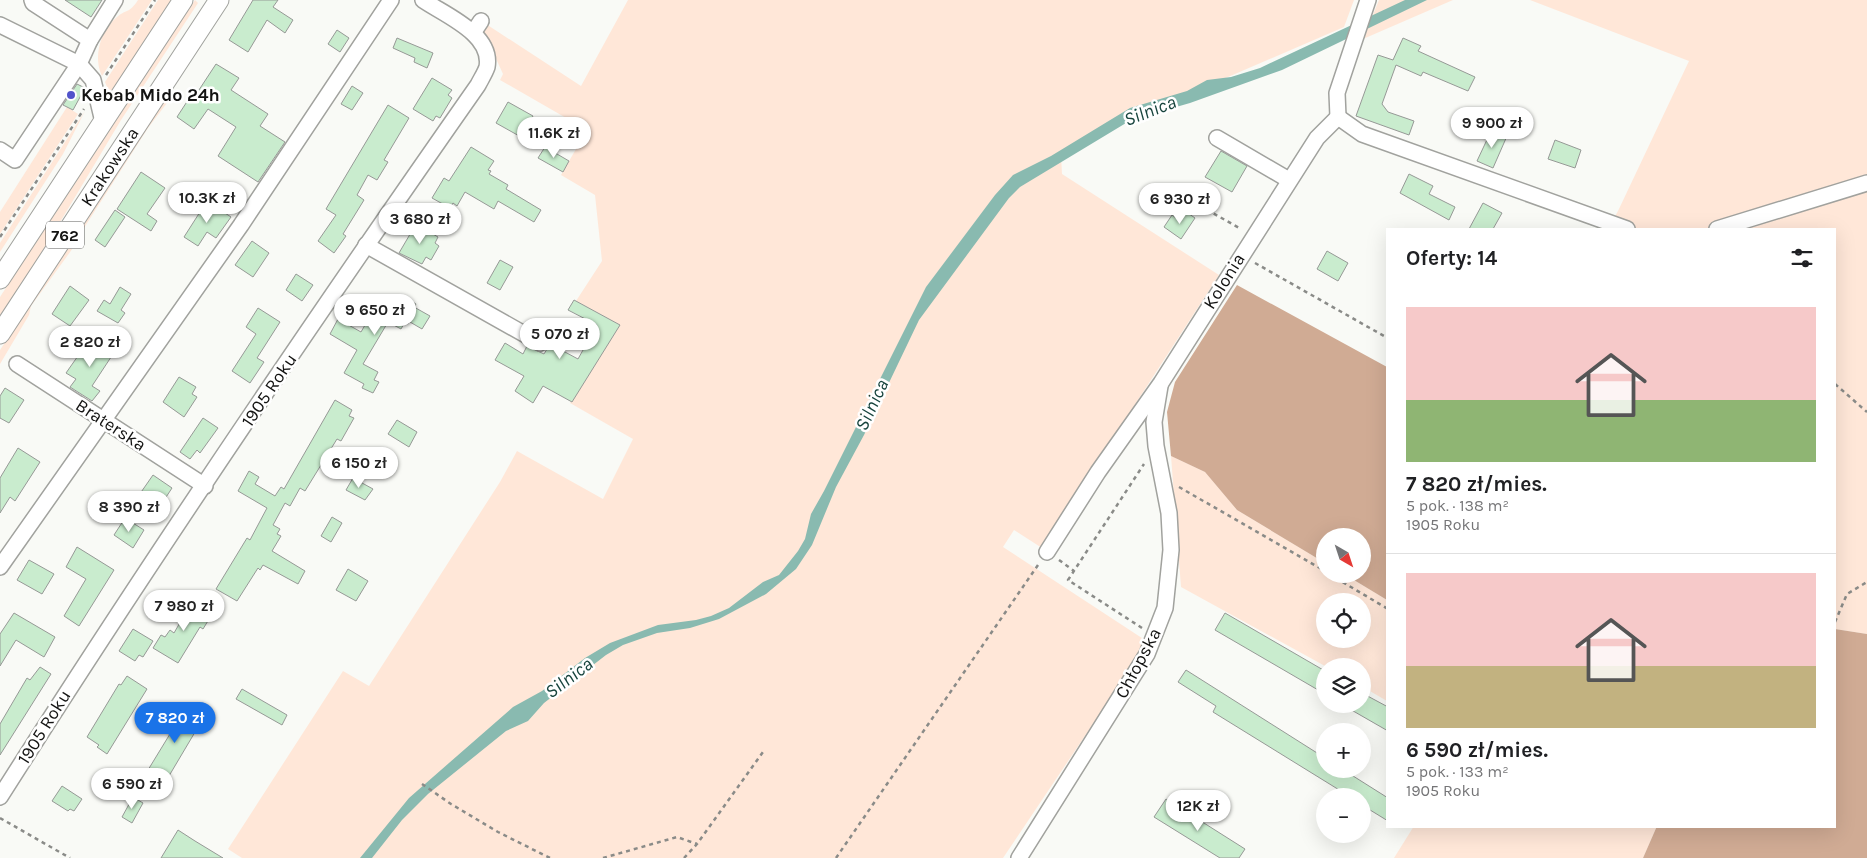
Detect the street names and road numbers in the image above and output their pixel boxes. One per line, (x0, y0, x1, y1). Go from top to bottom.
street label: Krakowska (76, 123, 144, 210)
road number: 762 (46, 222, 84, 248)
street label: Kolonia (1198, 249, 1250, 313)
street label: 1905 Roku (237, 349, 301, 431)
street label: Braterska (72, 394, 150, 456)
street label: Chłopska (1110, 624, 1166, 702)
street label: 1905 Roku (13, 686, 75, 768)

